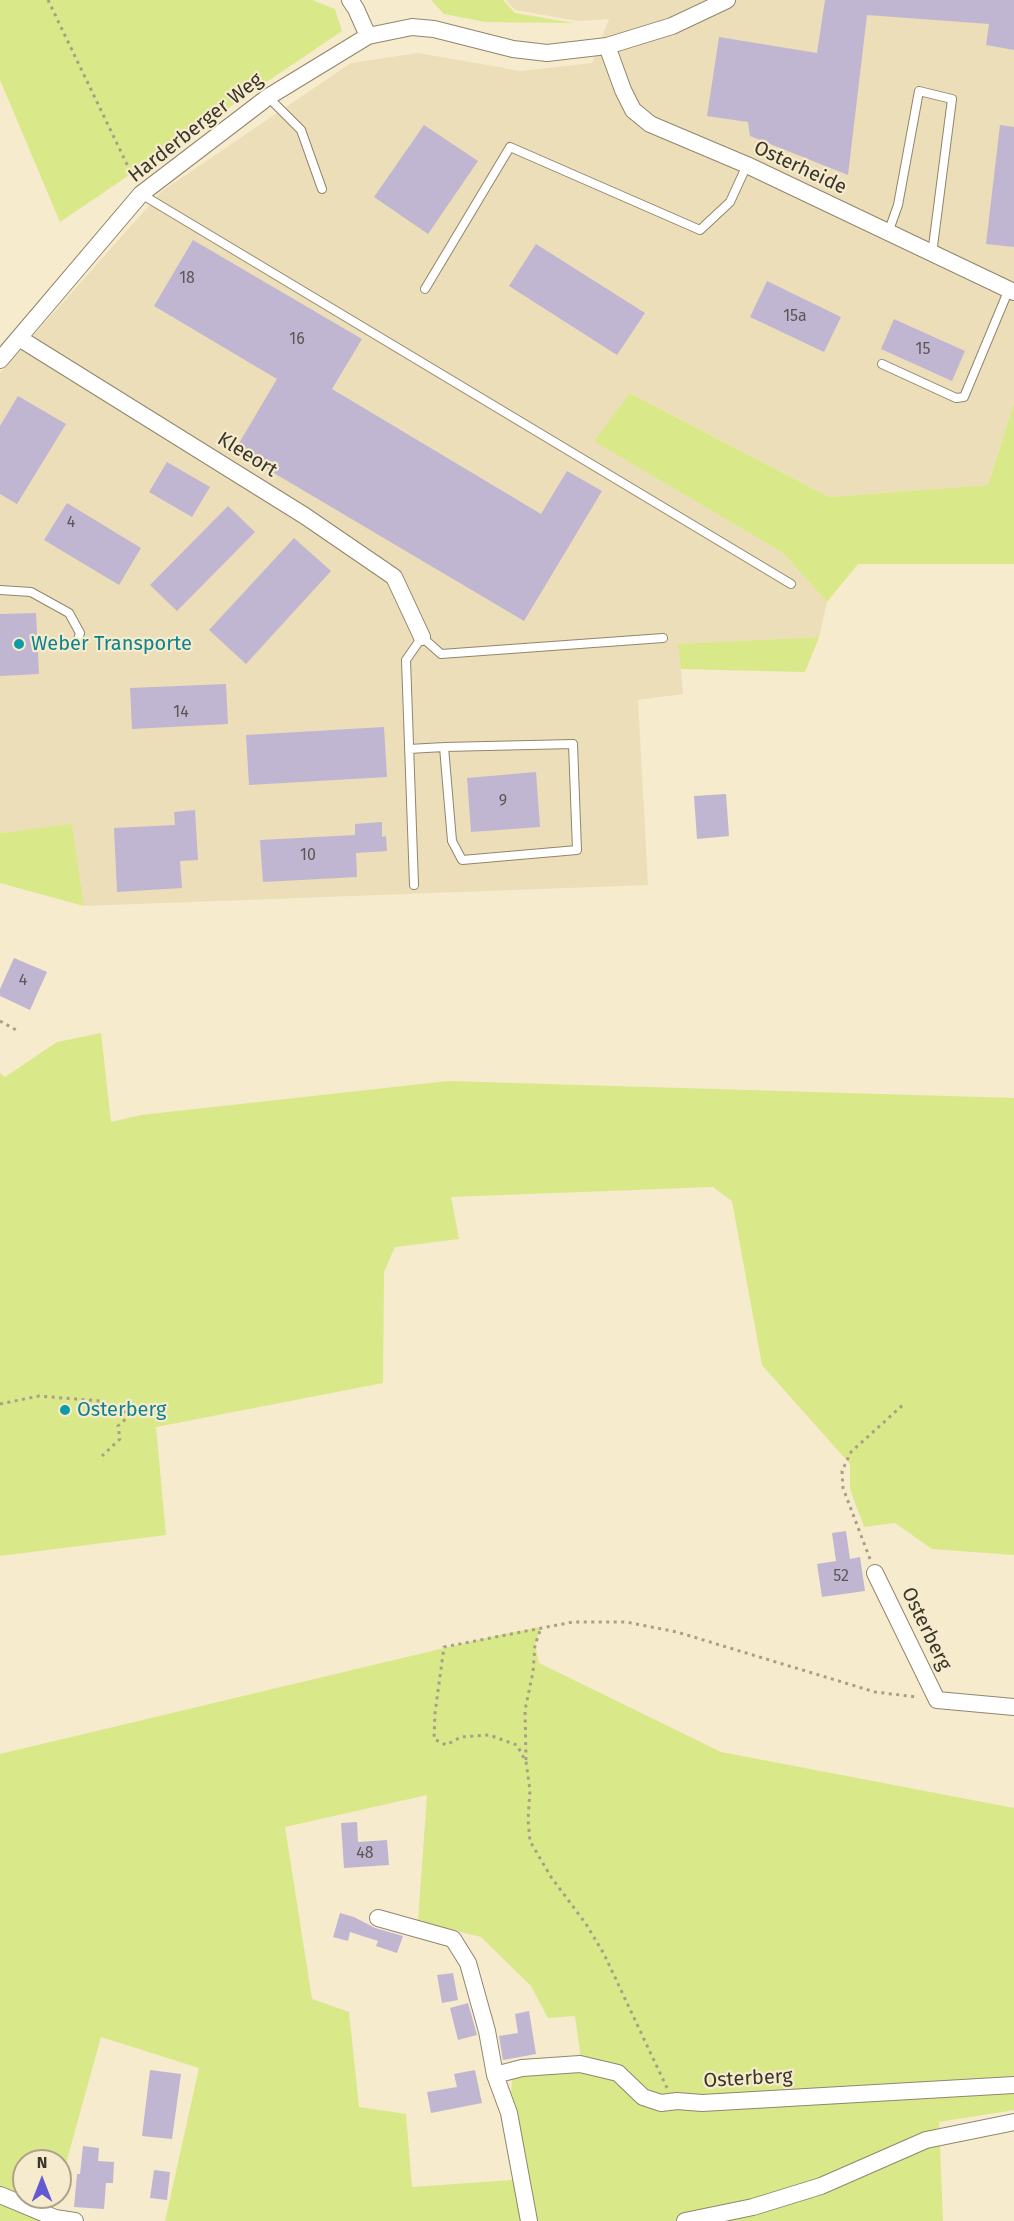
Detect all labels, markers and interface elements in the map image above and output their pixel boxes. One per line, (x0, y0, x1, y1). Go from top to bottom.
street label: Harderberger Weg (124, 68, 268, 188)
street label: Osterheide (750, 136, 850, 200)
house number: 18 (179, 269, 195, 289)
house number: 15a (783, 307, 807, 327)
house number: 16 (289, 330, 305, 350)
house number: 15 (916, 340, 930, 360)
street label: Kleeort (213, 427, 281, 483)
house number: 4 (67, 513, 75, 533)
place label: Weber Transporte (31, 632, 192, 656)
marker: Weber Transporte (12, 637, 26, 651)
house number: 14 (173, 703, 189, 723)
house number: 9 (499, 792, 507, 812)
house number: 10 (300, 846, 316, 866)
house number: 4 (19, 971, 27, 991)
place label: Osterberg (77, 1398, 166, 1422)
marker: Osterberg (58, 1403, 72, 1417)
house number: 52 (833, 1567, 849, 1587)
street label: Osterberg (896, 1584, 956, 1674)
house number: 48 (356, 1844, 374, 1864)
street label: Osterberg (703, 2065, 793, 2093)
north arrow (12, 2149, 72, 2209)
text: N (37, 2153, 47, 2172)

